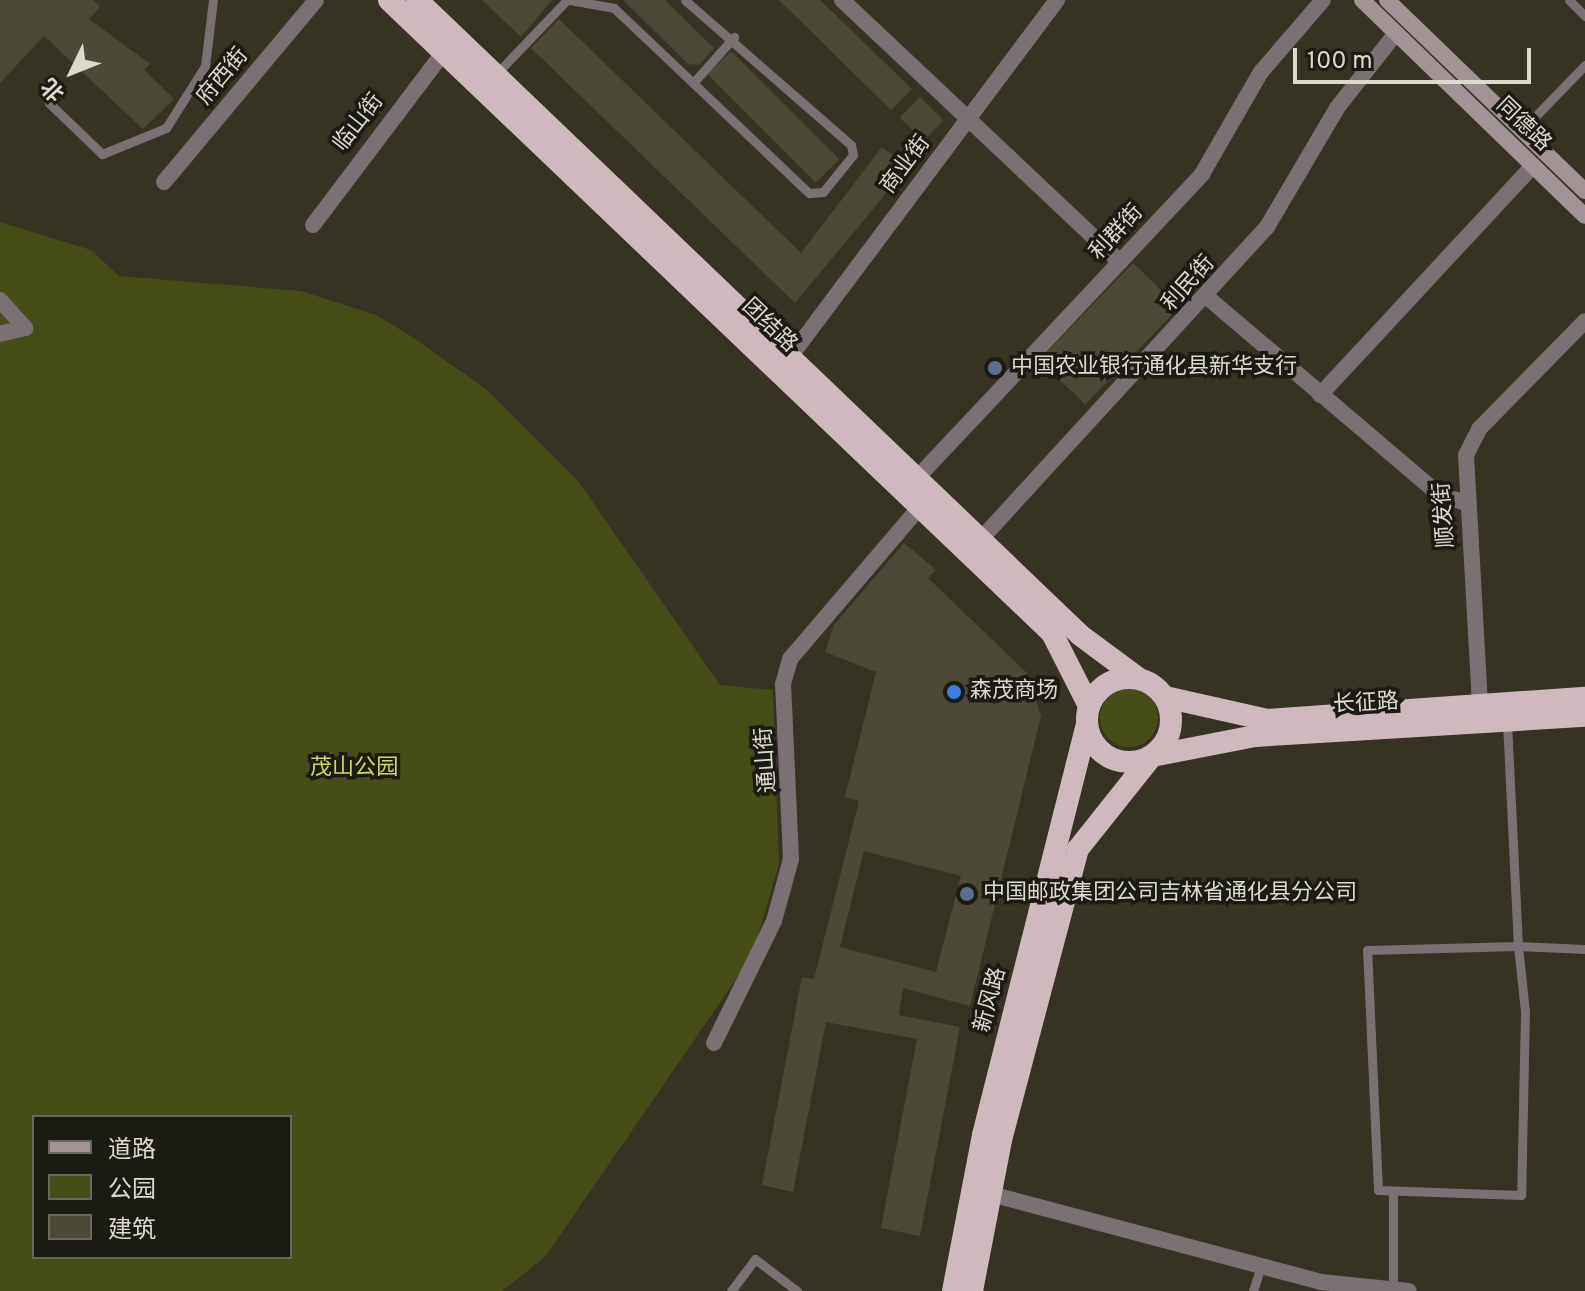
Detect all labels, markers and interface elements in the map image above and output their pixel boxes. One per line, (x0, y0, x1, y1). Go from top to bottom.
north arrow (32, 32, 112, 112)
scale bar (1297, 32, 1535, 82)
street label: 府西街 (192, 43, 254, 111)
text: 100 m (1307, 47, 1373, 77)
text: 北 (37, 71, 71, 106)
street label: 临山街 (328, 89, 390, 157)
street label: 同德路 (1490, 93, 1556, 157)
street label: 商业街 (876, 131, 936, 199)
street label: 利群街 (1085, 200, 1149, 266)
street label: 利民街 (1157, 251, 1221, 317)
street label: 团结路 (736, 294, 802, 358)
place label: 中国农业银行通化县新华支行 (1011, 355, 1297, 381)
marker: 中国农业银行通化县新华支行 (986, 359, 1004, 377)
street label: 顺发街 (1430, 481, 1460, 549)
place label: 森茂商场 (970, 679, 1058, 705)
marker: 森茂商场 (945, 683, 963, 701)
street label: 长征路 (1332, 689, 1400, 719)
street label: 通山街 (752, 726, 782, 794)
park label: 茂山公园 (310, 756, 398, 782)
place label: 中国邮政集团公司吉林省通化县分公司 (983, 881, 1357, 907)
marker: 中国邮政集团公司吉林省通化县分公司 (958, 885, 976, 903)
street label: 新风路 (970, 965, 1012, 1035)
legend (32, 1115, 292, 1259)
text: 道路 (108, 1136, 156, 1166)
text: 公园 (108, 1176, 156, 1206)
text: 建筑 (108, 1216, 156, 1246)

